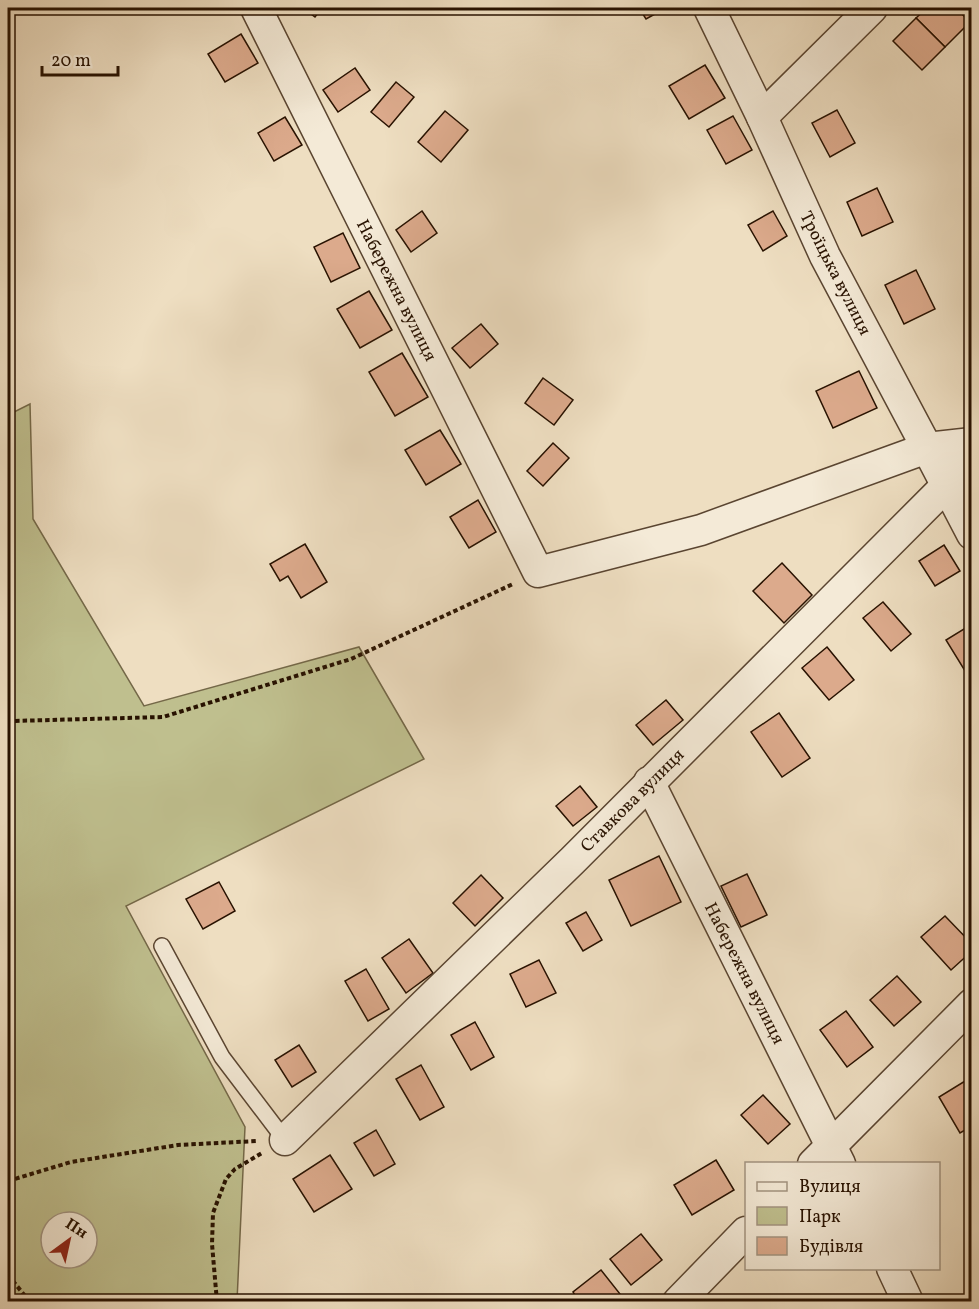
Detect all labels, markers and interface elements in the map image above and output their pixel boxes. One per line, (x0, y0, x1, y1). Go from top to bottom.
scale bar (42, 39, 118, 77)
text: 20 m (51, 49, 91, 74)
street label: Троїцька вулиця (793, 207, 877, 340)
street label: Набережна вулиця (349, 215, 442, 366)
street label: Ставкова вулиця (576, 744, 691, 859)
street label: Набережна вулиця (697, 898, 790, 1049)
legend (745, 1162, 940, 1270)
text: Вулиця (799, 1175, 861, 1200)
text: Парк (799, 1205, 841, 1230)
north arrow (39, 1210, 99, 1270)
text: Пн (61, 1214, 92, 1245)
text: Будівля (799, 1235, 863, 1260)

